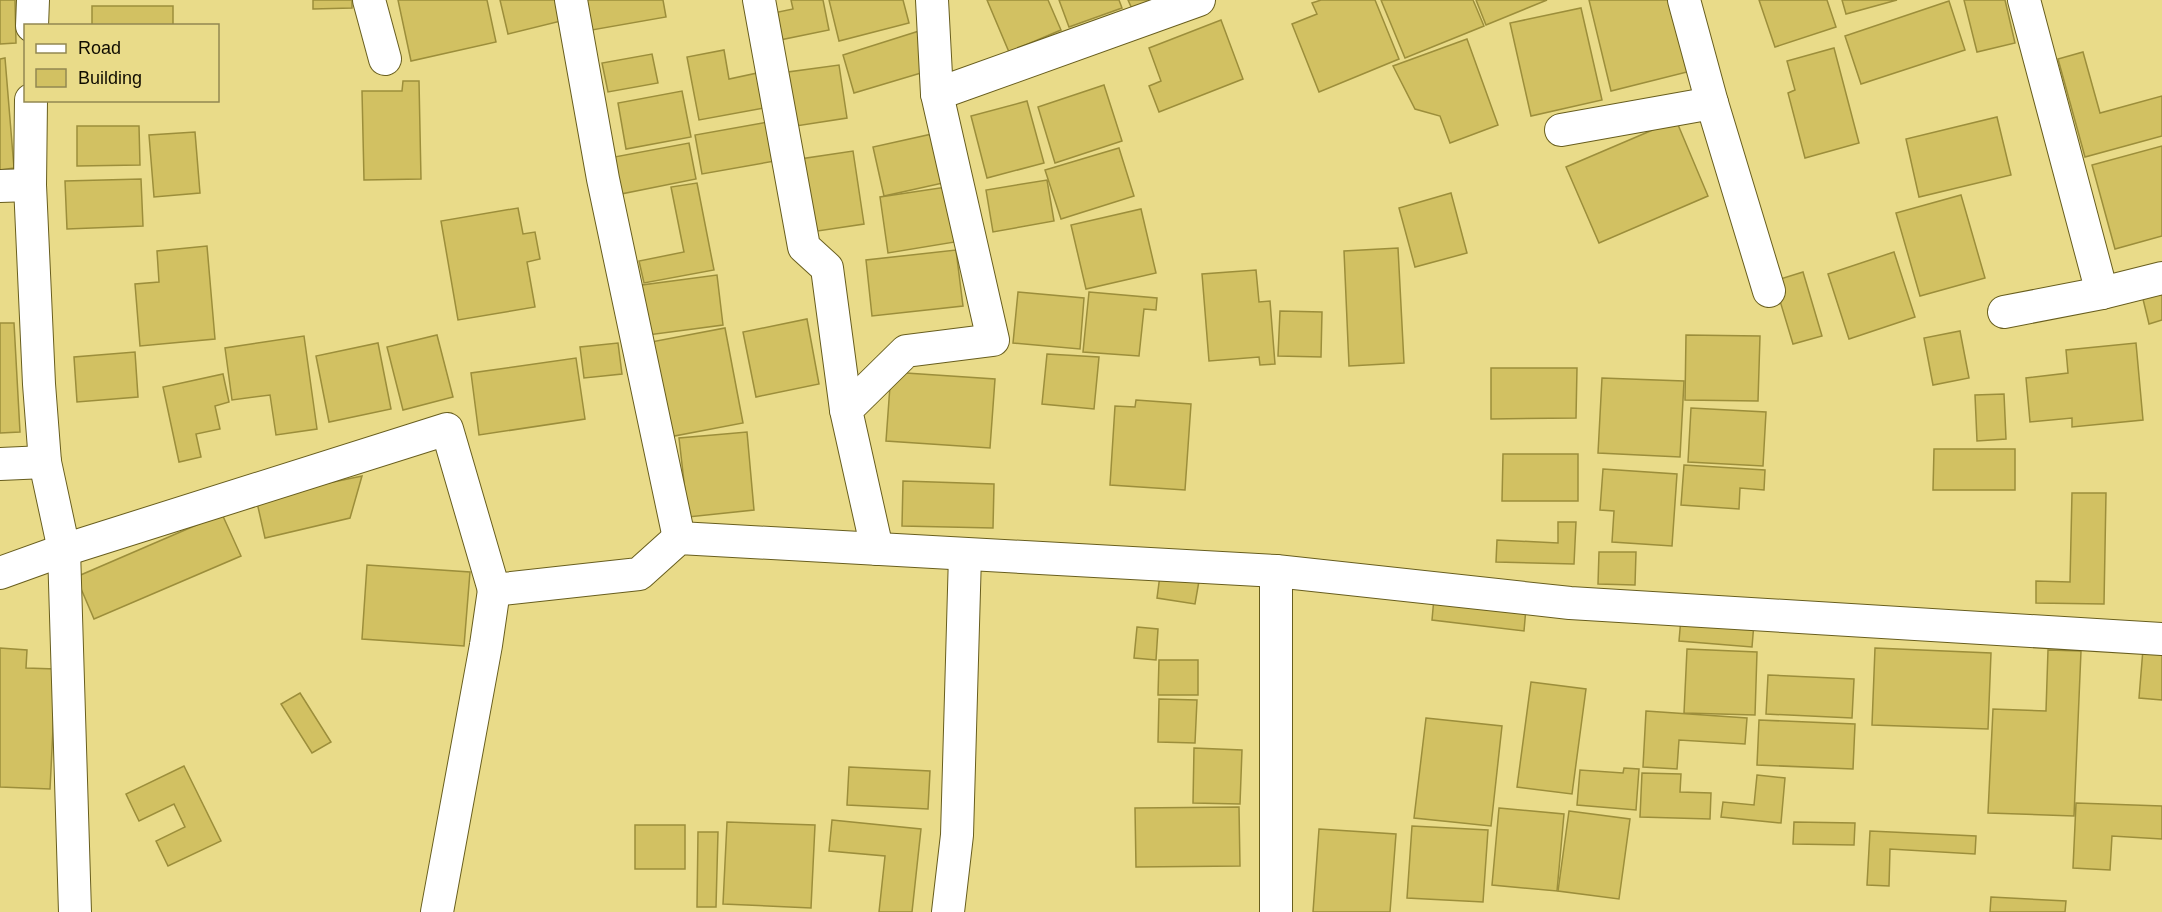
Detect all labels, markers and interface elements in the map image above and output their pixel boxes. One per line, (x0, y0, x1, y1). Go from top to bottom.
legend (24, 24, 219, 102)
text: Road (78, 38, 121, 58)
text: Building (78, 68, 142, 88)

